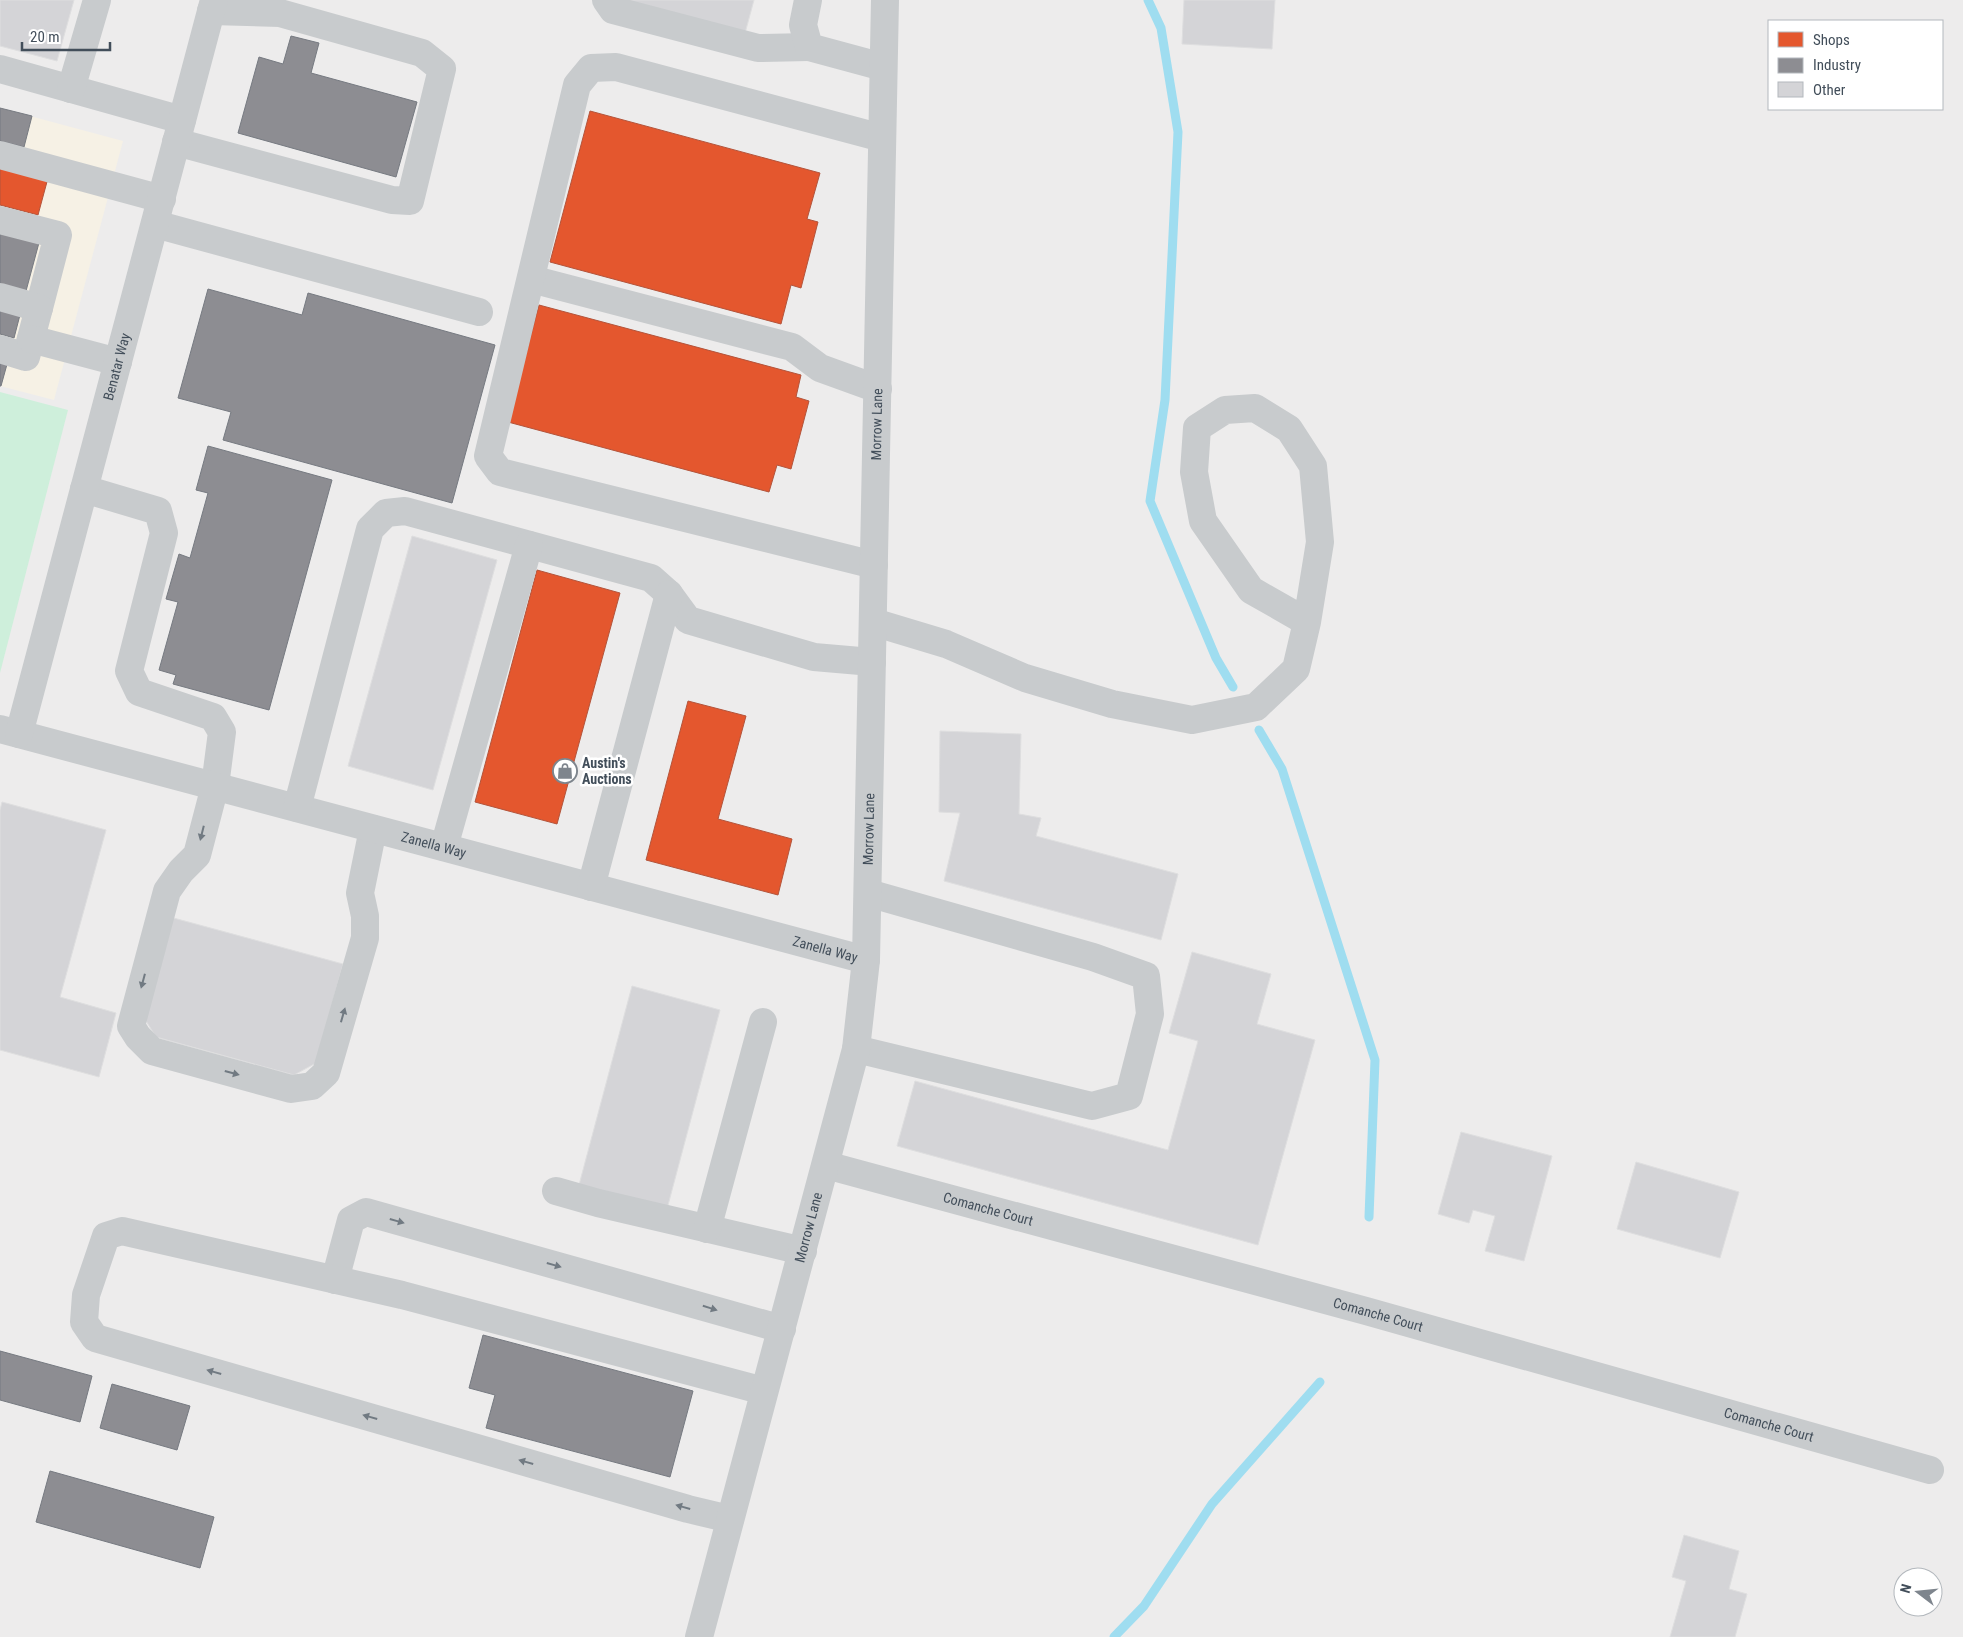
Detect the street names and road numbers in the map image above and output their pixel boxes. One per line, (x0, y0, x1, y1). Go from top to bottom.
street label: Benatar Way (100, 331, 133, 402)
street label: Morrow Lane (868, 388, 885, 460)
street label: Morrow Lane (860, 793, 877, 865)
street label: Zanella Way (400, 828, 468, 861)
street label: Zanella Way (791, 933, 860, 965)
street label: Comanche Court (941, 1189, 1035, 1229)
street label: Morrow Lane (791, 1190, 826, 1264)
street label: Comanche Court (1331, 1294, 1425, 1335)
street label: Comanche Court (1722, 1404, 1816, 1445)

